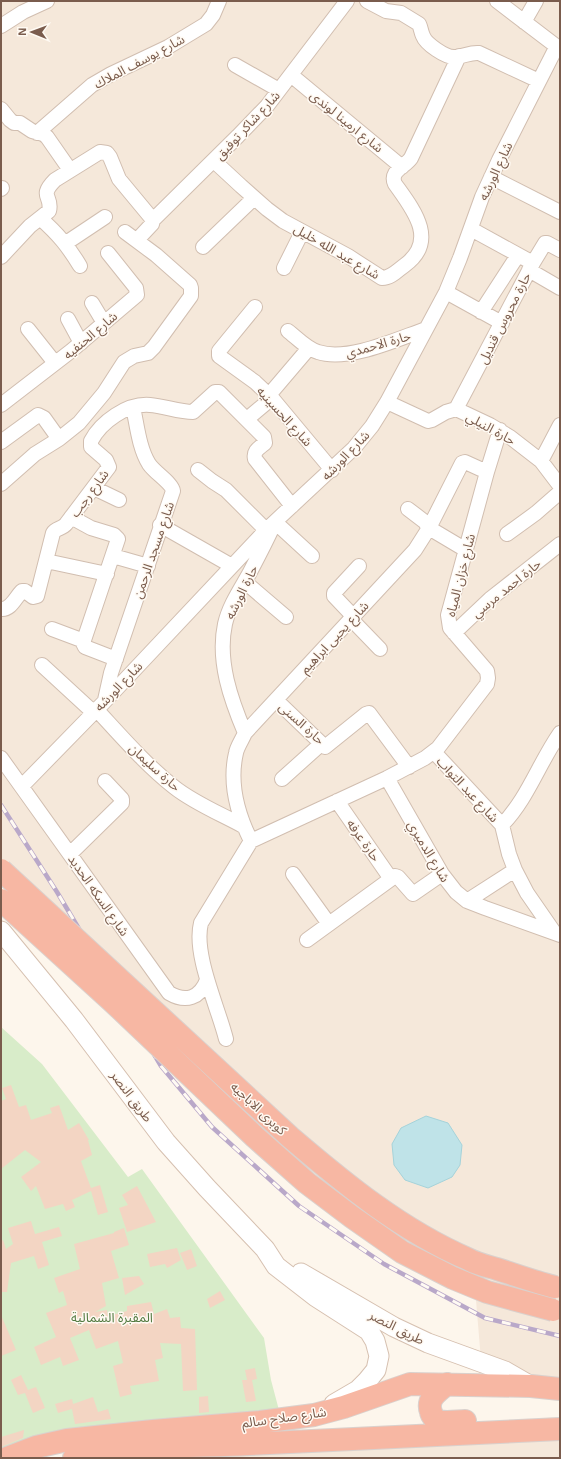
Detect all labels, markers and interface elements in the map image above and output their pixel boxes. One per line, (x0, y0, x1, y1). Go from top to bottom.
north arrow (12, 12, 52, 52)
text: N (16, 28, 28, 36)
street label: شارع يوسف الملاك (91, 31, 188, 94)
street label: شارع ارمينا لوندى (305, 87, 386, 158)
street label: شارع شاكر توفيق (212, 88, 285, 165)
street label: شارع الورشه (475, 140, 518, 204)
street label: شارع عبد الله خليل (290, 221, 382, 285)
street label: حارة محروس قنديل (475, 270, 535, 367)
street label: شارع الحنفيه (60, 309, 122, 365)
street label: حارة الاحمدي (344, 328, 414, 364)
street label: شارع الحسينيه (252, 383, 315, 451)
street label: حارة النيلي (462, 409, 518, 451)
street label: شارع الورشه (318, 428, 375, 485)
street label: شارع رجب (67, 467, 114, 522)
street label: شارع مسجد الرحمن (130, 500, 180, 602)
street label: شارع خزان المياه (443, 532, 481, 619)
street label: حارة احمد مرسي (469, 556, 546, 623)
street label: حارة الورشه (222, 563, 261, 622)
street label: شارع يحيى ابراهيم (297, 598, 374, 679)
street label: شارع الورشه (91, 659, 148, 716)
street label: حارة السنى (275, 699, 328, 749)
street label: حارة سليمان (125, 740, 184, 795)
street label: شارع عبد التواب (431, 754, 502, 827)
street label: حارة عرفه (344, 816, 384, 865)
street label: شارع الدميري (402, 818, 453, 886)
street label: شارع السكه الحديد (63, 852, 132, 940)
street label: طريق النصر (106, 1067, 156, 1126)
street label: كوبرى الاباجيه (227, 1079, 290, 1139)
street label: طريق النصر (365, 1307, 427, 1349)
park label: المقبرة الشمالية (71, 1310, 153, 1325)
street label: شارع صلاح سالم (241, 1404, 328, 1434)

